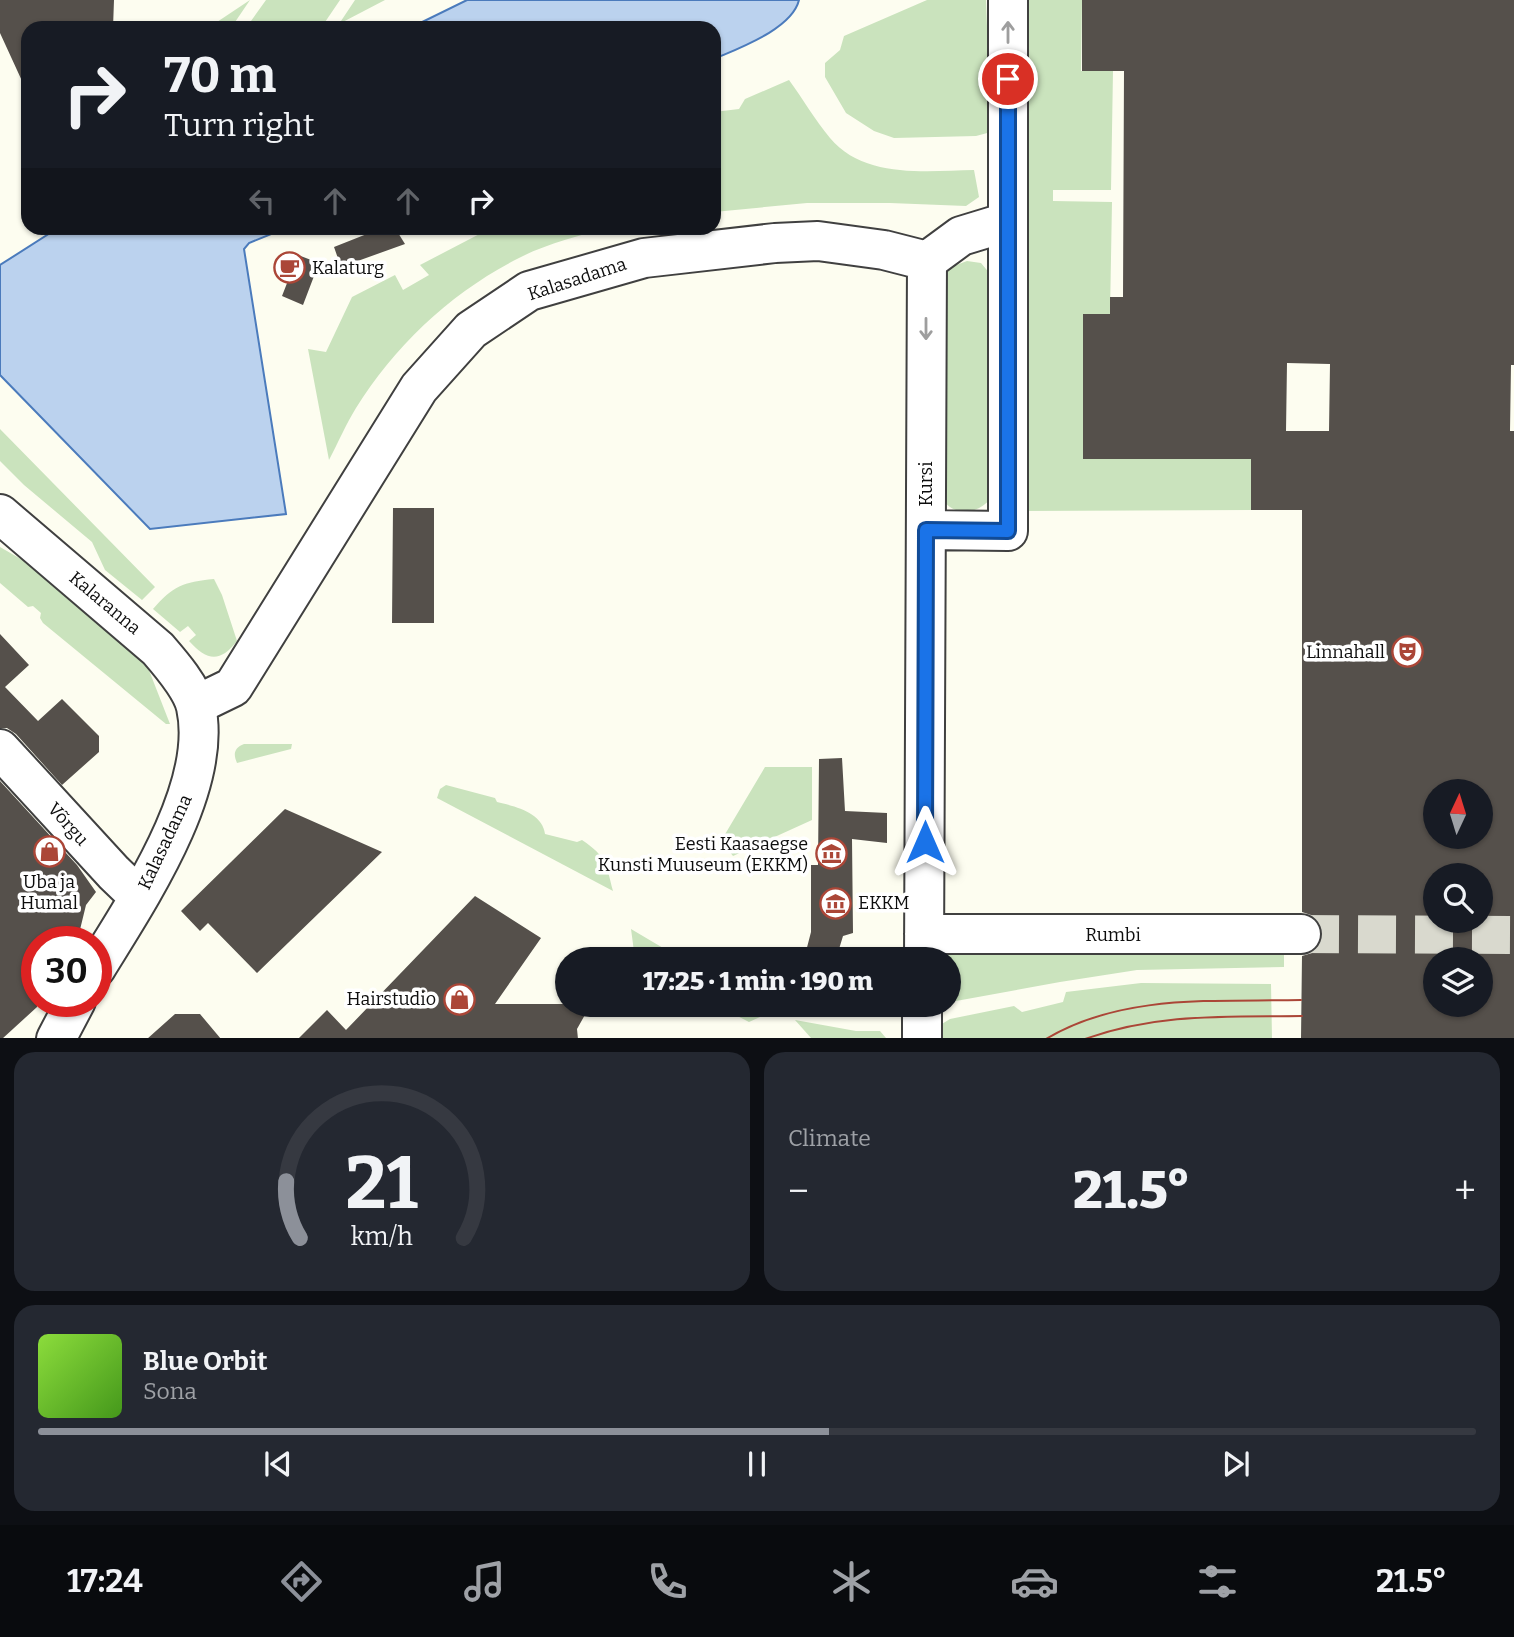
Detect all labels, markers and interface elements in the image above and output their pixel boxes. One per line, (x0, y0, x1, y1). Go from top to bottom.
one-way arrow (1001, 20, 1015, 43)
text: 70 m (164, 46, 276, 105)
icon: right (49, 49, 140, 140)
pin (978, 49, 1038, 109)
icon: arrive (989, 60, 1027, 98)
text: Turn right (164, 106, 315, 144)
icon: left (243, 182, 281, 220)
icon: ahead (316, 182, 354, 220)
icon: ahead (389, 182, 427, 220)
icon: right (462, 182, 500, 220)
cafe icon: Kalaturg (272, 251, 306, 285)
street label: Kalasadama (525, 253, 629, 305)
place label: Kalaturg (312, 257, 384, 279)
one-way arrow (919, 318, 933, 341)
street label: Kursi (915, 461, 937, 507)
street label: Kalaranna (65, 567, 145, 639)
theatre icon: Linnahall (1391, 635, 1425, 669)
place label: Linnahall (1306, 641, 1385, 663)
north arrow (1423, 779, 1493, 849)
map controls (1423, 779, 1493, 1017)
street label: Kalasadama (133, 791, 197, 893)
street label: Võrgu (43, 798, 93, 850)
position arrow (888, 805, 962, 879)
place label: Eesti Kaasaegse Kunsti Muuseum (EKKM) (598, 833, 808, 876)
shop icon: Uba ja Humal (32, 834, 66, 868)
museum icon: Eesti Kaasaegse Kunsti Muuseum (EKKM) (814, 837, 848, 871)
button: search (1423, 863, 1493, 933)
place label: Uba ja Humal (20, 871, 78, 914)
museum icon: EKKM (818, 886, 852, 920)
place label: EKKM (858, 892, 909, 914)
street label: Rumbi (1085, 924, 1141, 946)
speed limit sign: 30 (21, 926, 112, 1017)
button: layers (1423, 947, 1493, 1017)
text: 17:25 · 1 min · 190 m (643, 966, 873, 997)
shop icon: Hairstudio (442, 982, 476, 1016)
place label: Hairstudio (346, 988, 436, 1010)
text: Climate (788, 1124, 871, 1152)
text: 21 (346, 1140, 419, 1227)
text: 21.5° (1073, 1159, 1190, 1222)
text: − (788, 1168, 809, 1214)
text: + (1454, 1168, 1476, 1214)
text: km/h (351, 1221, 413, 1251)
text: Blue Orbit (143, 1346, 267, 1377)
text: Sona (143, 1377, 197, 1405)
icon: previous (259, 1445, 297, 1483)
icon: pause (738, 1445, 776, 1483)
icon: next (1217, 1445, 1255, 1483)
icon: directions (277, 1557, 326, 1606)
icon: music (460, 1557, 509, 1606)
icon: phone (643, 1557, 692, 1606)
icon: climate (827, 1557, 876, 1606)
icon: car (1010, 1557, 1059, 1606)
icon: filters (1193, 1557, 1242, 1606)
text: 17:24 (67, 1562, 143, 1600)
text: 21.5° (1376, 1562, 1447, 1600)

